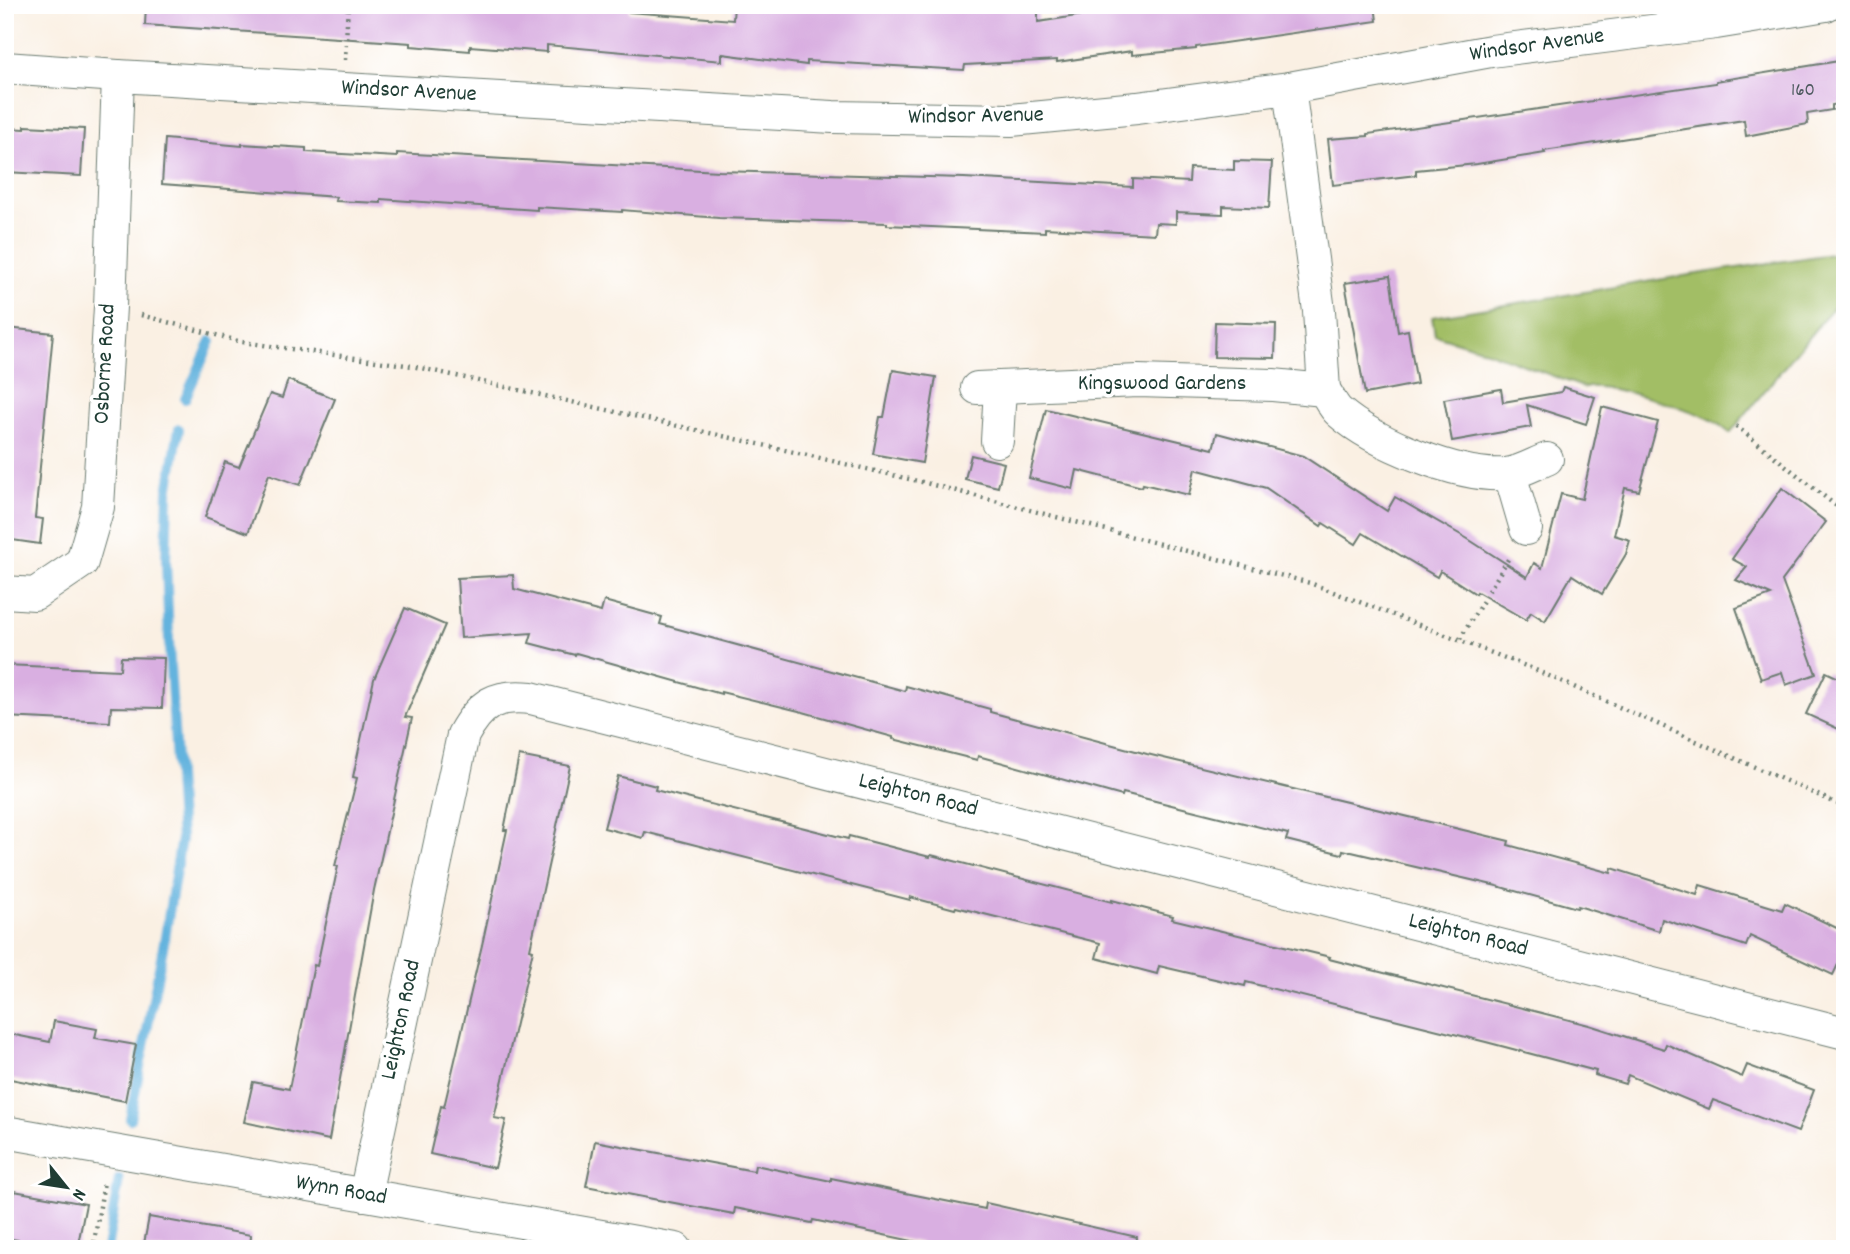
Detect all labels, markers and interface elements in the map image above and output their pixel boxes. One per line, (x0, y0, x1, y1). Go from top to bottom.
street label: Windsor Avenue (1468, 20, 1606, 72)
street label: Windsor Avenue (340, 72, 478, 112)
house number: 160 (1791, 78, 1815, 105)
street label: Windsor Avenue (908, 99, 1044, 135)
street label: Osborne Road (86, 303, 126, 425)
street label: Kingswood Gardens (1078, 368, 1246, 401)
street label: Leighton Road (855, 765, 981, 827)
street label: Leighton Road (1405, 905, 1531, 967)
street label: Leighton Road (373, 957, 431, 1083)
north arrow (32, 1152, 102, 1222)
street label: Wynn Road (293, 1167, 389, 1215)
text: N (64, 1183, 92, 1205)

